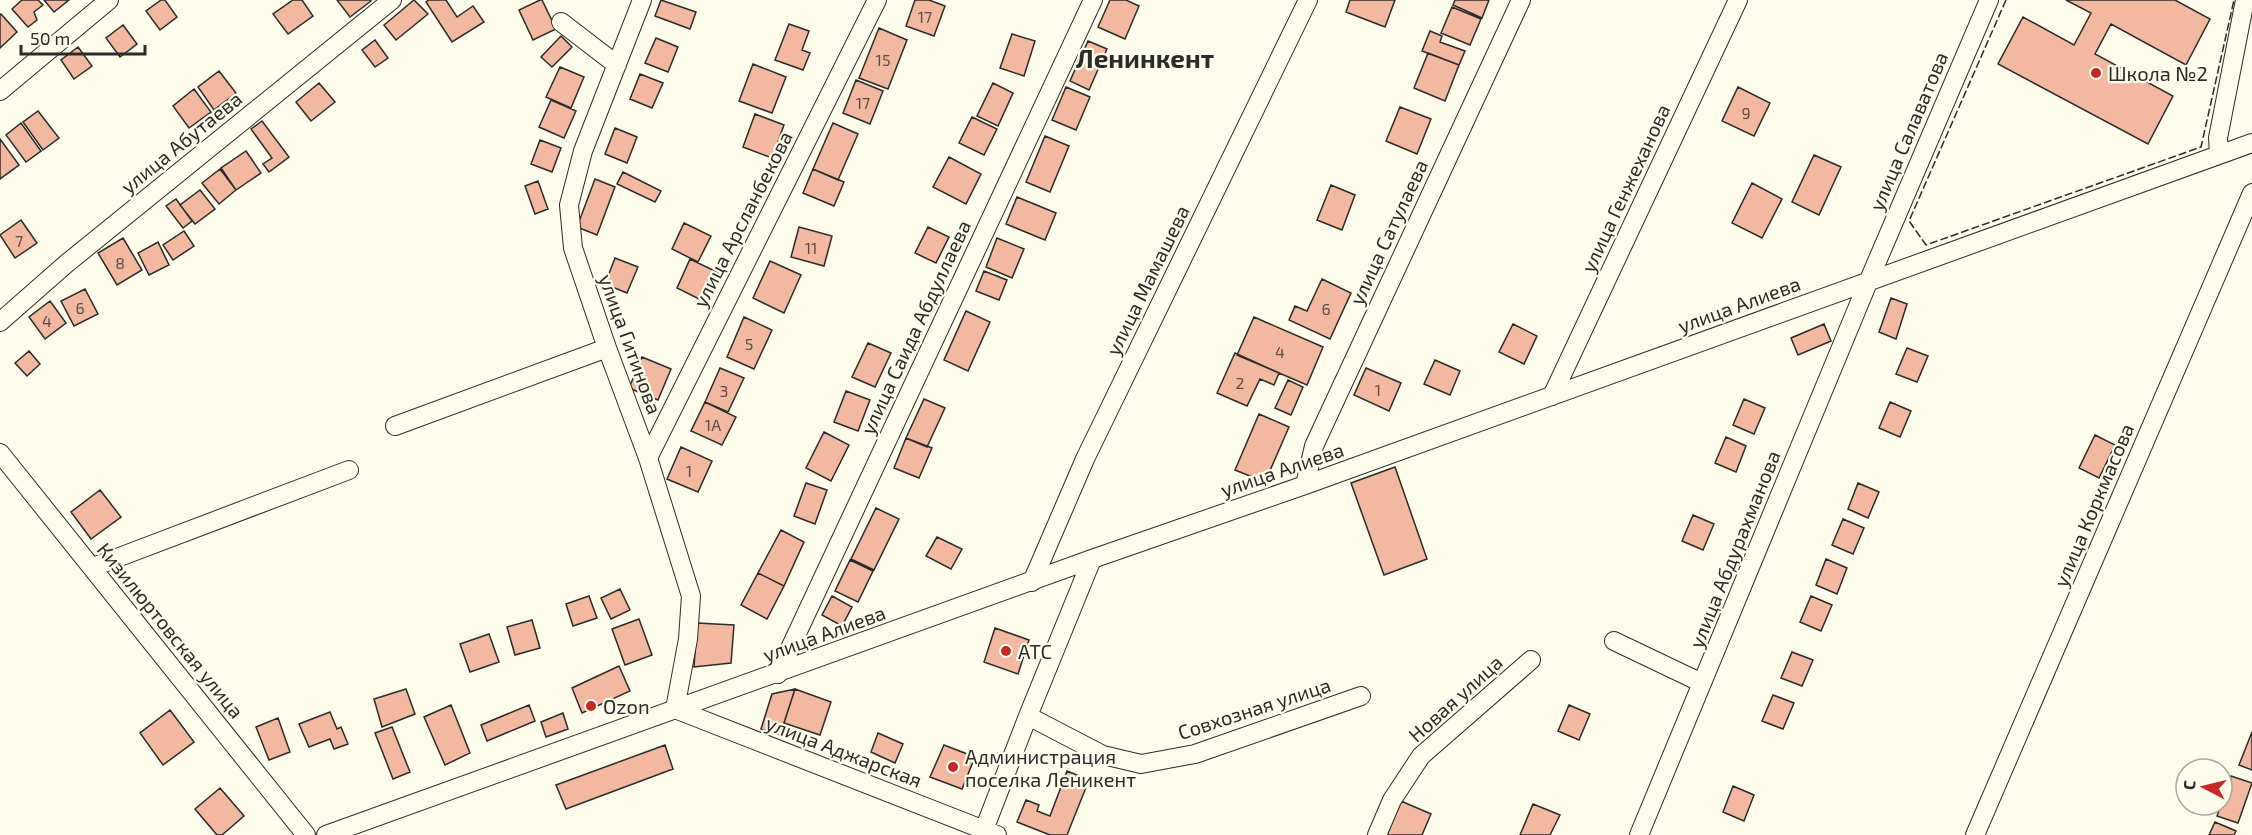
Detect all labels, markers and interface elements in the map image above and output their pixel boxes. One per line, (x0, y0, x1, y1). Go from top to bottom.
house number: 17 (918, 7, 932, 26)
scale bar (21, 18, 146, 56)
text: 50 m (30, 27, 70, 49)
district label: Ленинкент (1076, 42, 1214, 73)
street label: улица Салаватова (1864, 48, 1953, 214)
house number: 15 (876, 50, 890, 69)
place label: Школа №2 (2108, 61, 2208, 85)
marker: Школа №2 (2089, 66, 2103, 80)
street label: улица Абутаева (116, 86, 247, 199)
house number: 17 (856, 93, 870, 112)
street label: улица Генжеханова (1575, 100, 1675, 276)
house number: 9 (1741, 103, 1751, 122)
street label: улица Арсланбекова (687, 127, 798, 312)
street label: улица Сатулаева (1344, 155, 1433, 309)
street label: улица Мамашева (1100, 201, 1195, 359)
street label: улица Саида Абдуллаева (855, 216, 976, 438)
house number: 7 (15, 231, 23, 250)
house number: 11 (805, 238, 817, 257)
house number: 8 (115, 253, 125, 272)
street label: улица Гитинова (594, 271, 667, 418)
street label: улица Алиева (1674, 271, 1804, 338)
house number: 6 (75, 298, 85, 317)
house number: 6 (1321, 299, 1331, 318)
house number: 4 (42, 311, 52, 330)
house number: 5 (745, 334, 753, 353)
house number: 4 (1275, 342, 1285, 361)
house number: 2 (1236, 373, 1245, 392)
house number: 1 (1375, 380, 1381, 399)
house number: 3 (720, 381, 728, 400)
house number: 1А (705, 415, 721, 434)
street label: улица Коркмасова (2048, 420, 2139, 591)
street label: улица Алиева (1217, 437, 1347, 502)
street label: улица Абдурахманова (1683, 447, 1786, 652)
house number: 1 (686, 461, 692, 480)
street label: Кизилюртовская улица (92, 537, 249, 723)
street label: улица Алиева (759, 600, 889, 667)
place label: АТС (1018, 639, 1052, 663)
marker: АТС (999, 644, 1013, 658)
street label: Новая улица (1403, 650, 1508, 747)
street label: Совхозная улица (1175, 672, 1334, 745)
place label: Ozon (603, 694, 650, 718)
marker: Ozon (584, 699, 598, 713)
street label: улица Аджарская (762, 710, 926, 793)
place label: Администрация поселка Леникент (965, 744, 1136, 791)
north arrow (2174, 757, 2234, 817)
marker: Администрация поселка Леникент (946, 760, 960, 774)
text: С (2179, 779, 2199, 791)

